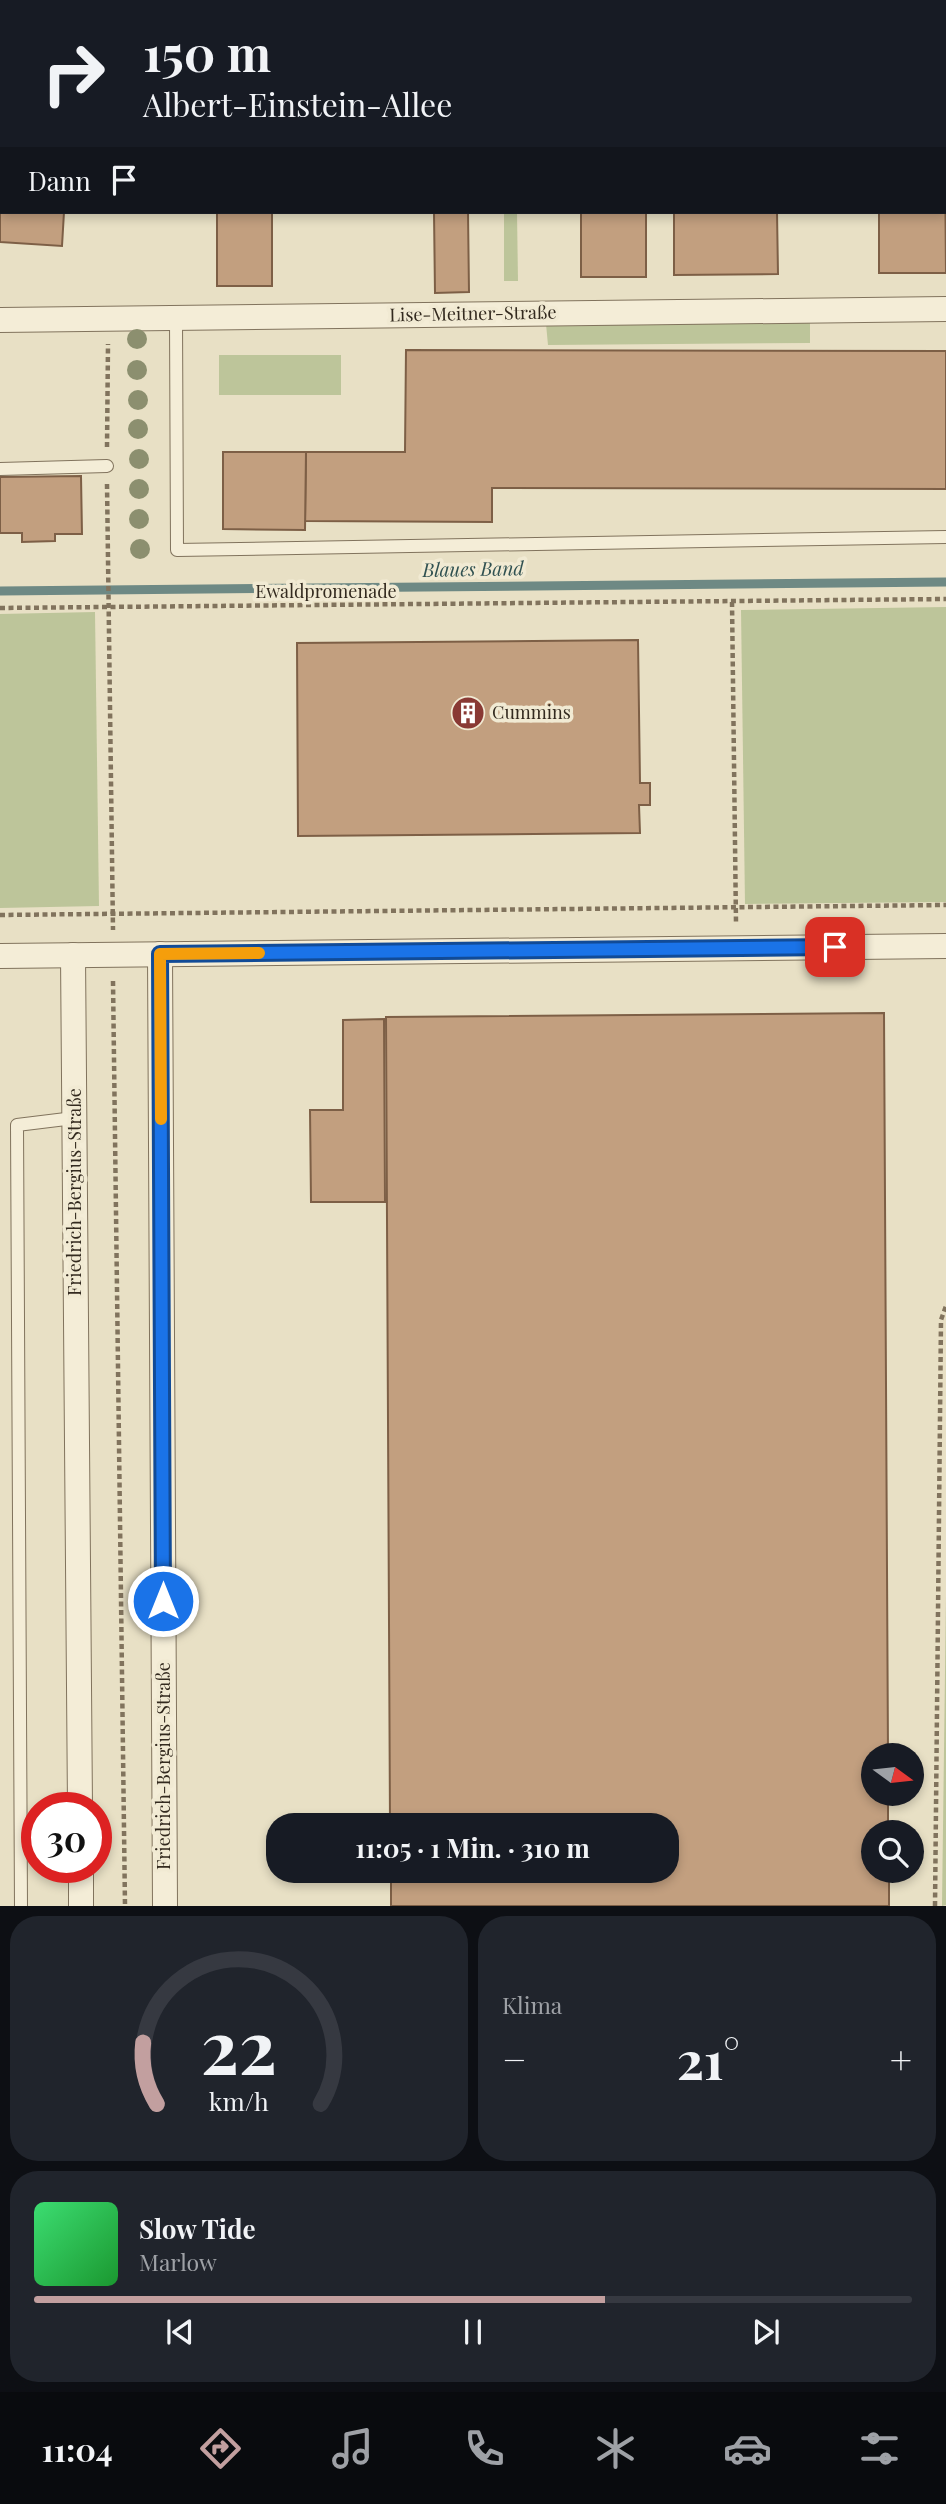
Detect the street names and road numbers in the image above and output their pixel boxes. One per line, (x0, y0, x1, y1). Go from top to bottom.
street label: Lise-Meitner-Straße (389, 300, 557, 326)
street label: Ewaldpromenade (255, 579, 397, 603)
street label: Friedrich-Bergius-Straße (62, 1088, 86, 1296)
street label: Friedrich-Bergius-Straße (151, 1662, 175, 1870)

